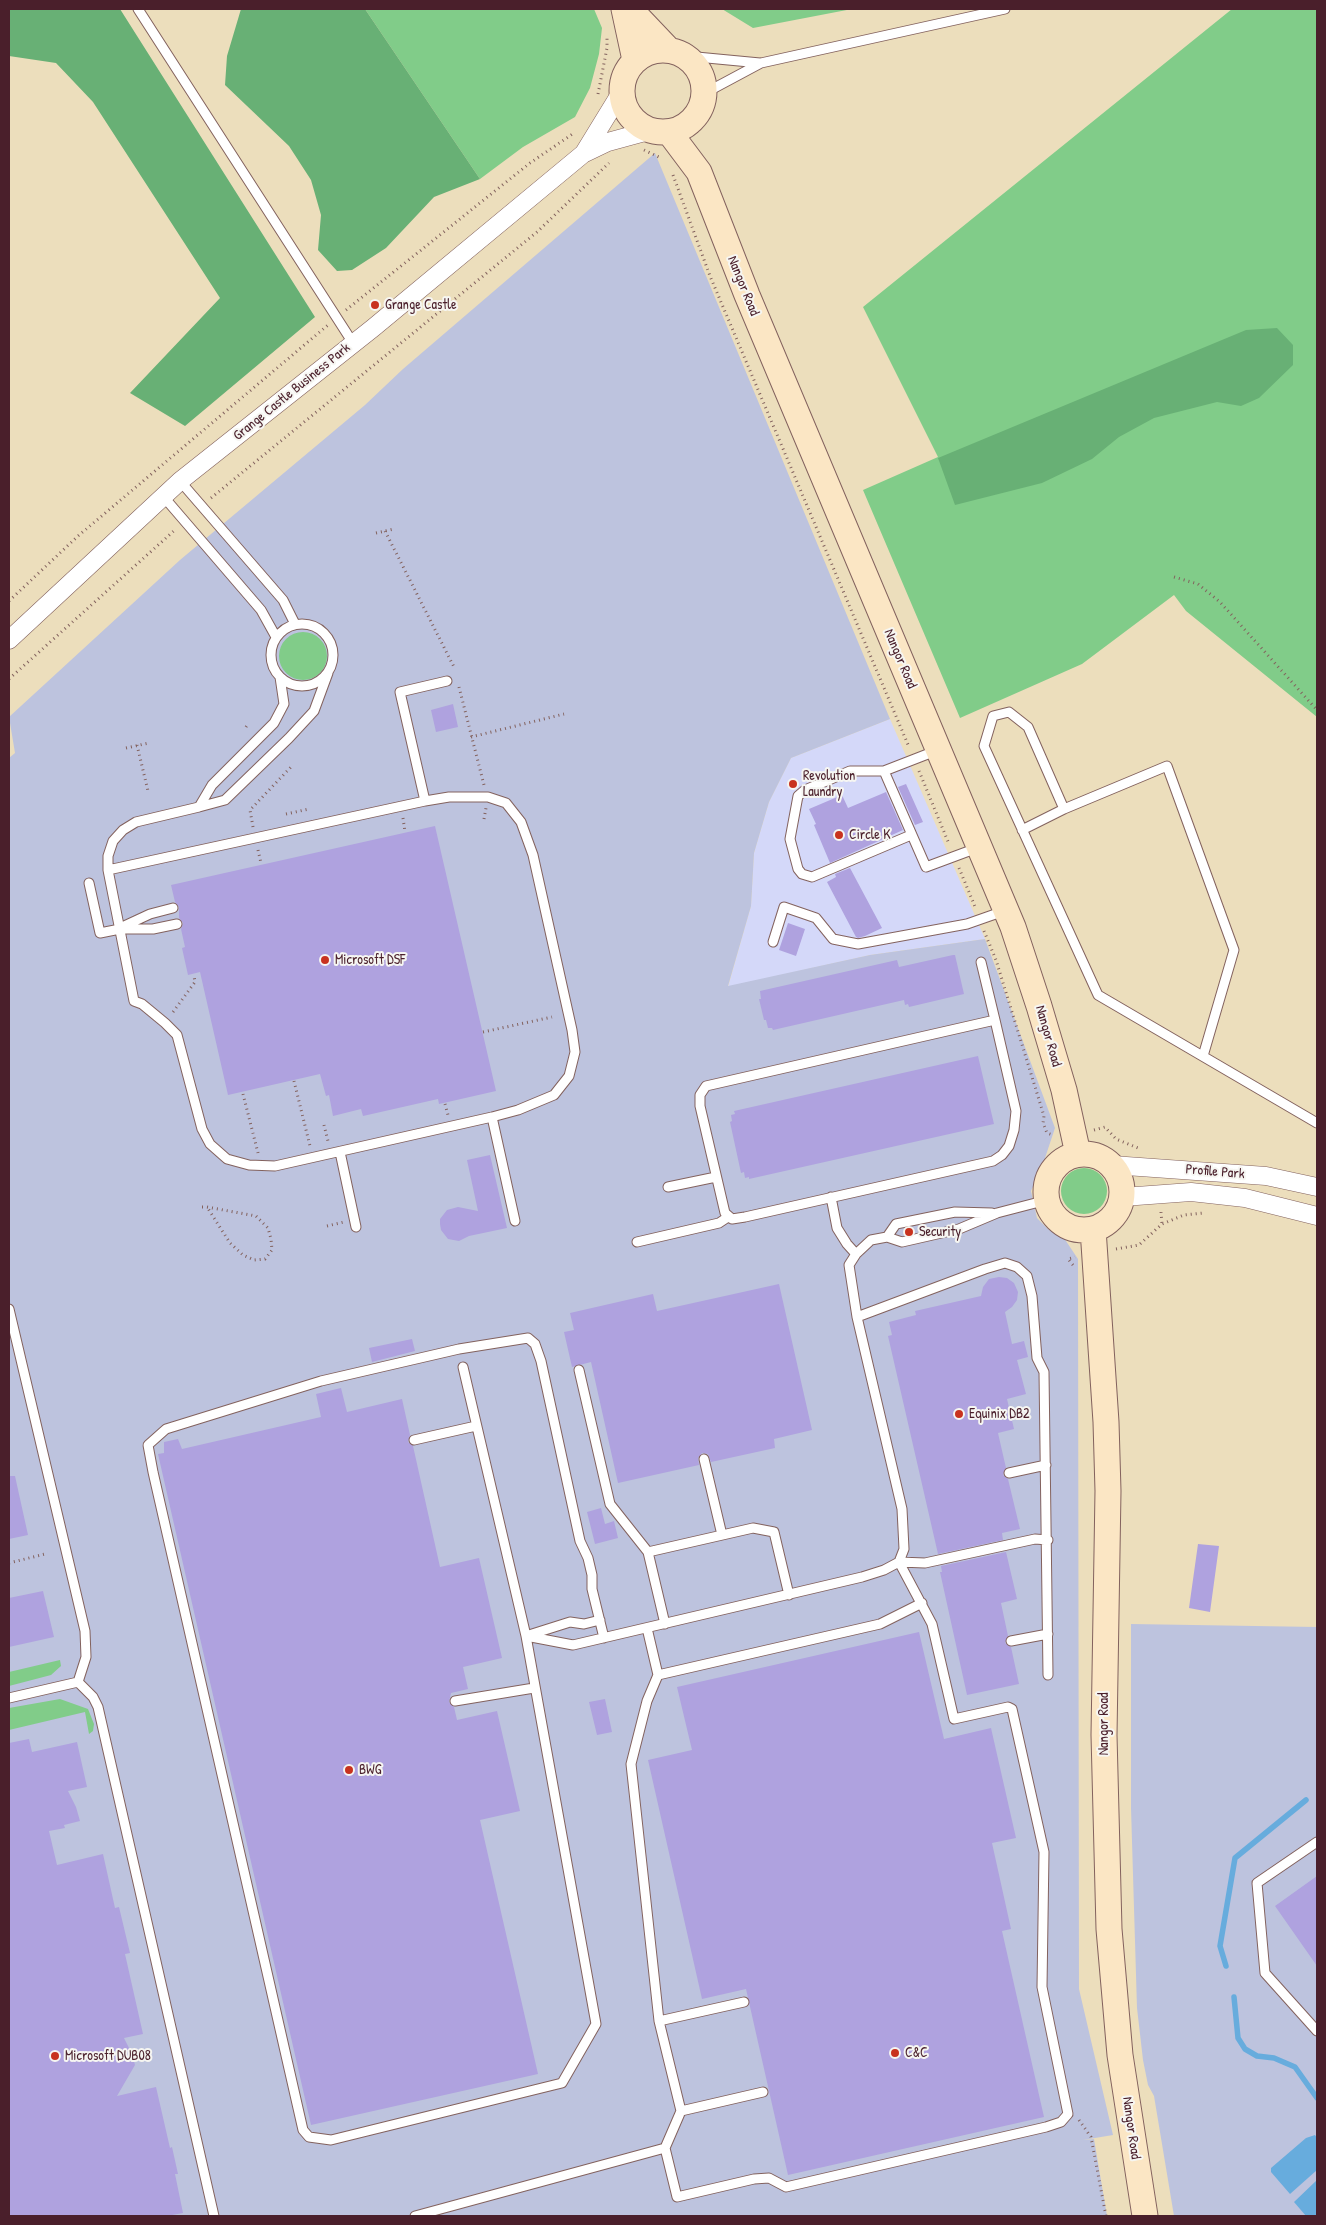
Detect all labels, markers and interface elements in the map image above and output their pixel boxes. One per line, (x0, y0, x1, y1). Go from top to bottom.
street label: Nangor Road (723, 254, 763, 318)
place label: Grange Castle (385, 297, 457, 313)
marker: Grange Castle (369, 299, 381, 311)
street label: Grange Castle Business Park (230, 340, 354, 444)
street label: Nangor Road (880, 627, 920, 691)
place label: Revolution Laundry (803, 768, 855, 800)
marker: Revolution Laundry (787, 778, 799, 790)
place label: Circle K (849, 827, 890, 843)
marker: Circle K (833, 829, 845, 841)
place label: Microsoft DSF (335, 952, 405, 968)
marker: Microsoft DSF (319, 954, 331, 966)
street label: Nangor Road (1031, 1004, 1065, 1068)
street label: Profile Park (1185, 1161, 1245, 1183)
place label: Security (919, 1224, 961, 1240)
marker: Security (903, 1226, 915, 1238)
place label: Equinix DB2 (969, 1406, 1030, 1422)
marker: Equinix DB2 (953, 1408, 965, 1420)
street label: Nangor Road (1096, 1693, 1112, 1755)
place label: BWG (359, 1762, 381, 1778)
marker: BWG (343, 1764, 355, 1776)
place label: C&C (905, 2045, 928, 2061)
marker: C&C (889, 2047, 901, 2059)
place label: Microsoft DUB08 (65, 2048, 151, 2064)
marker: Microsoft DUB08 (49, 2050, 61, 2062)
street label: Nangor Road (1118, 2096, 1144, 2160)

